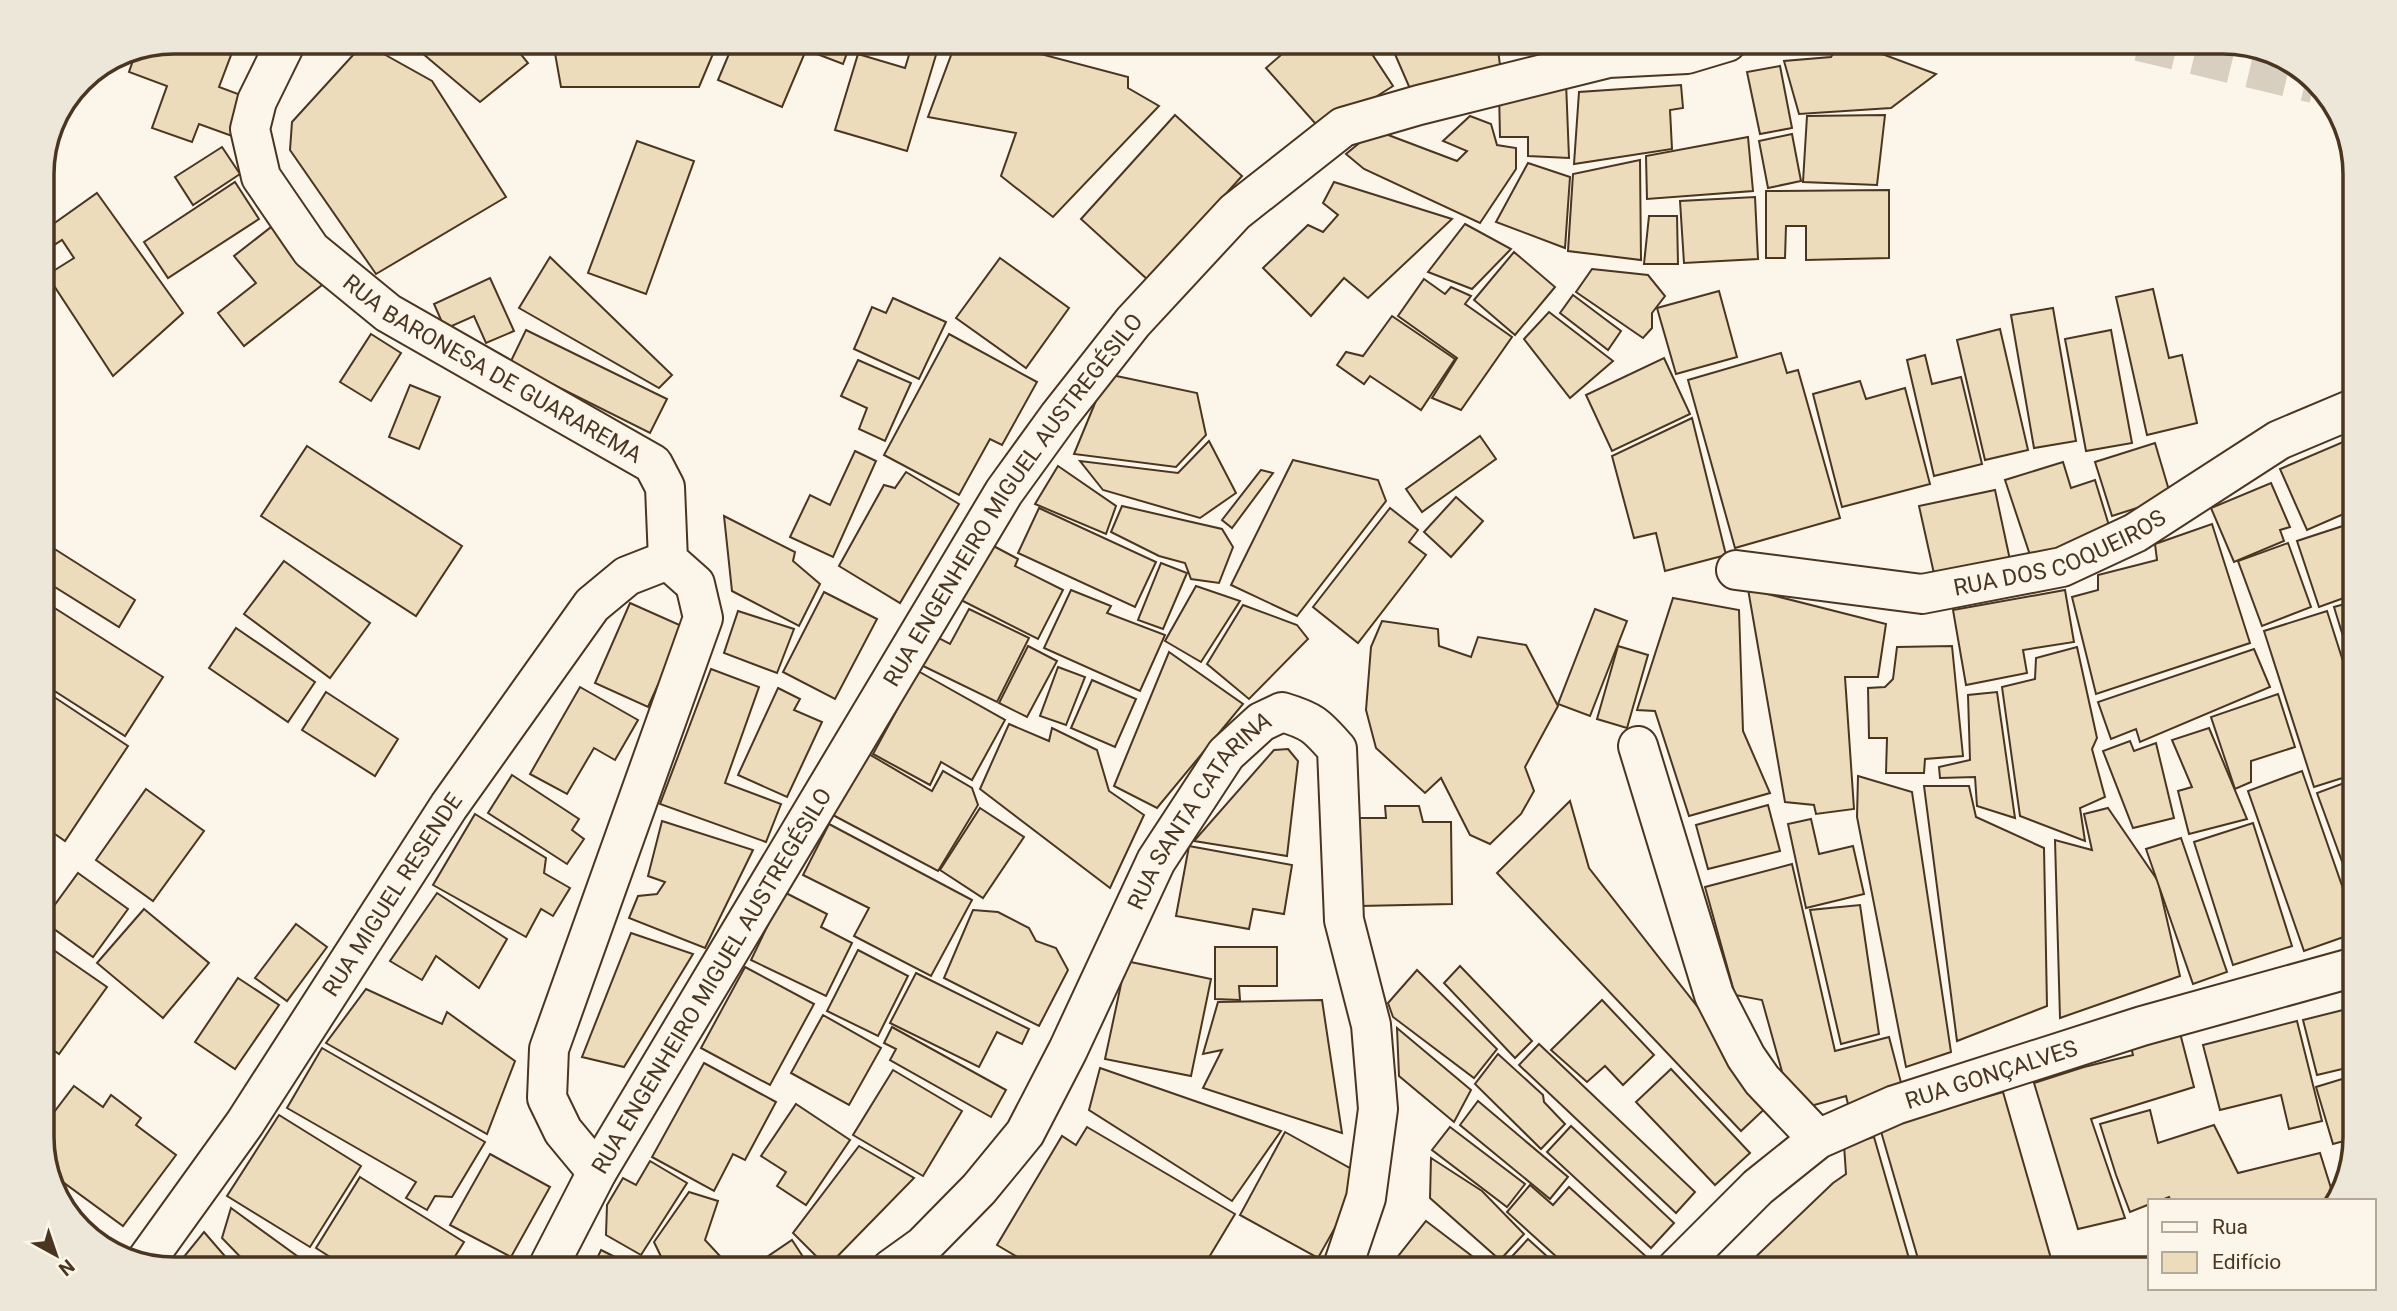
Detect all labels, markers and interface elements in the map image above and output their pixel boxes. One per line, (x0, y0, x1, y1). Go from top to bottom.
street label: RUA BARONESA DE GUARAREMA (338, 269, 647, 468)
street label: RUA ENGENHEIRO MIGUEL AUSTREGÉSILO (877, 308, 1148, 691)
street label: RUA DOS COQUEIROS (1951, 503, 2171, 601)
street label: RUA SANTA CATARINA (1122, 706, 1275, 914)
street label: RUA ENGENHEIRO MIGUEL AUSTREGÉSILO (586, 783, 837, 1178)
street label: RUA MIGUEL RESENDE (317, 788, 468, 1001)
street label: RUA GONÇALVES (1902, 1034, 2081, 1114)
legend (2148, 1199, 2376, 1290)
text: Rua (2212, 1215, 2248, 1239)
north arrow (21, 1220, 91, 1290)
text: Edifício (2212, 1250, 2281, 1274)
text: N (54, 1255, 79, 1281)

